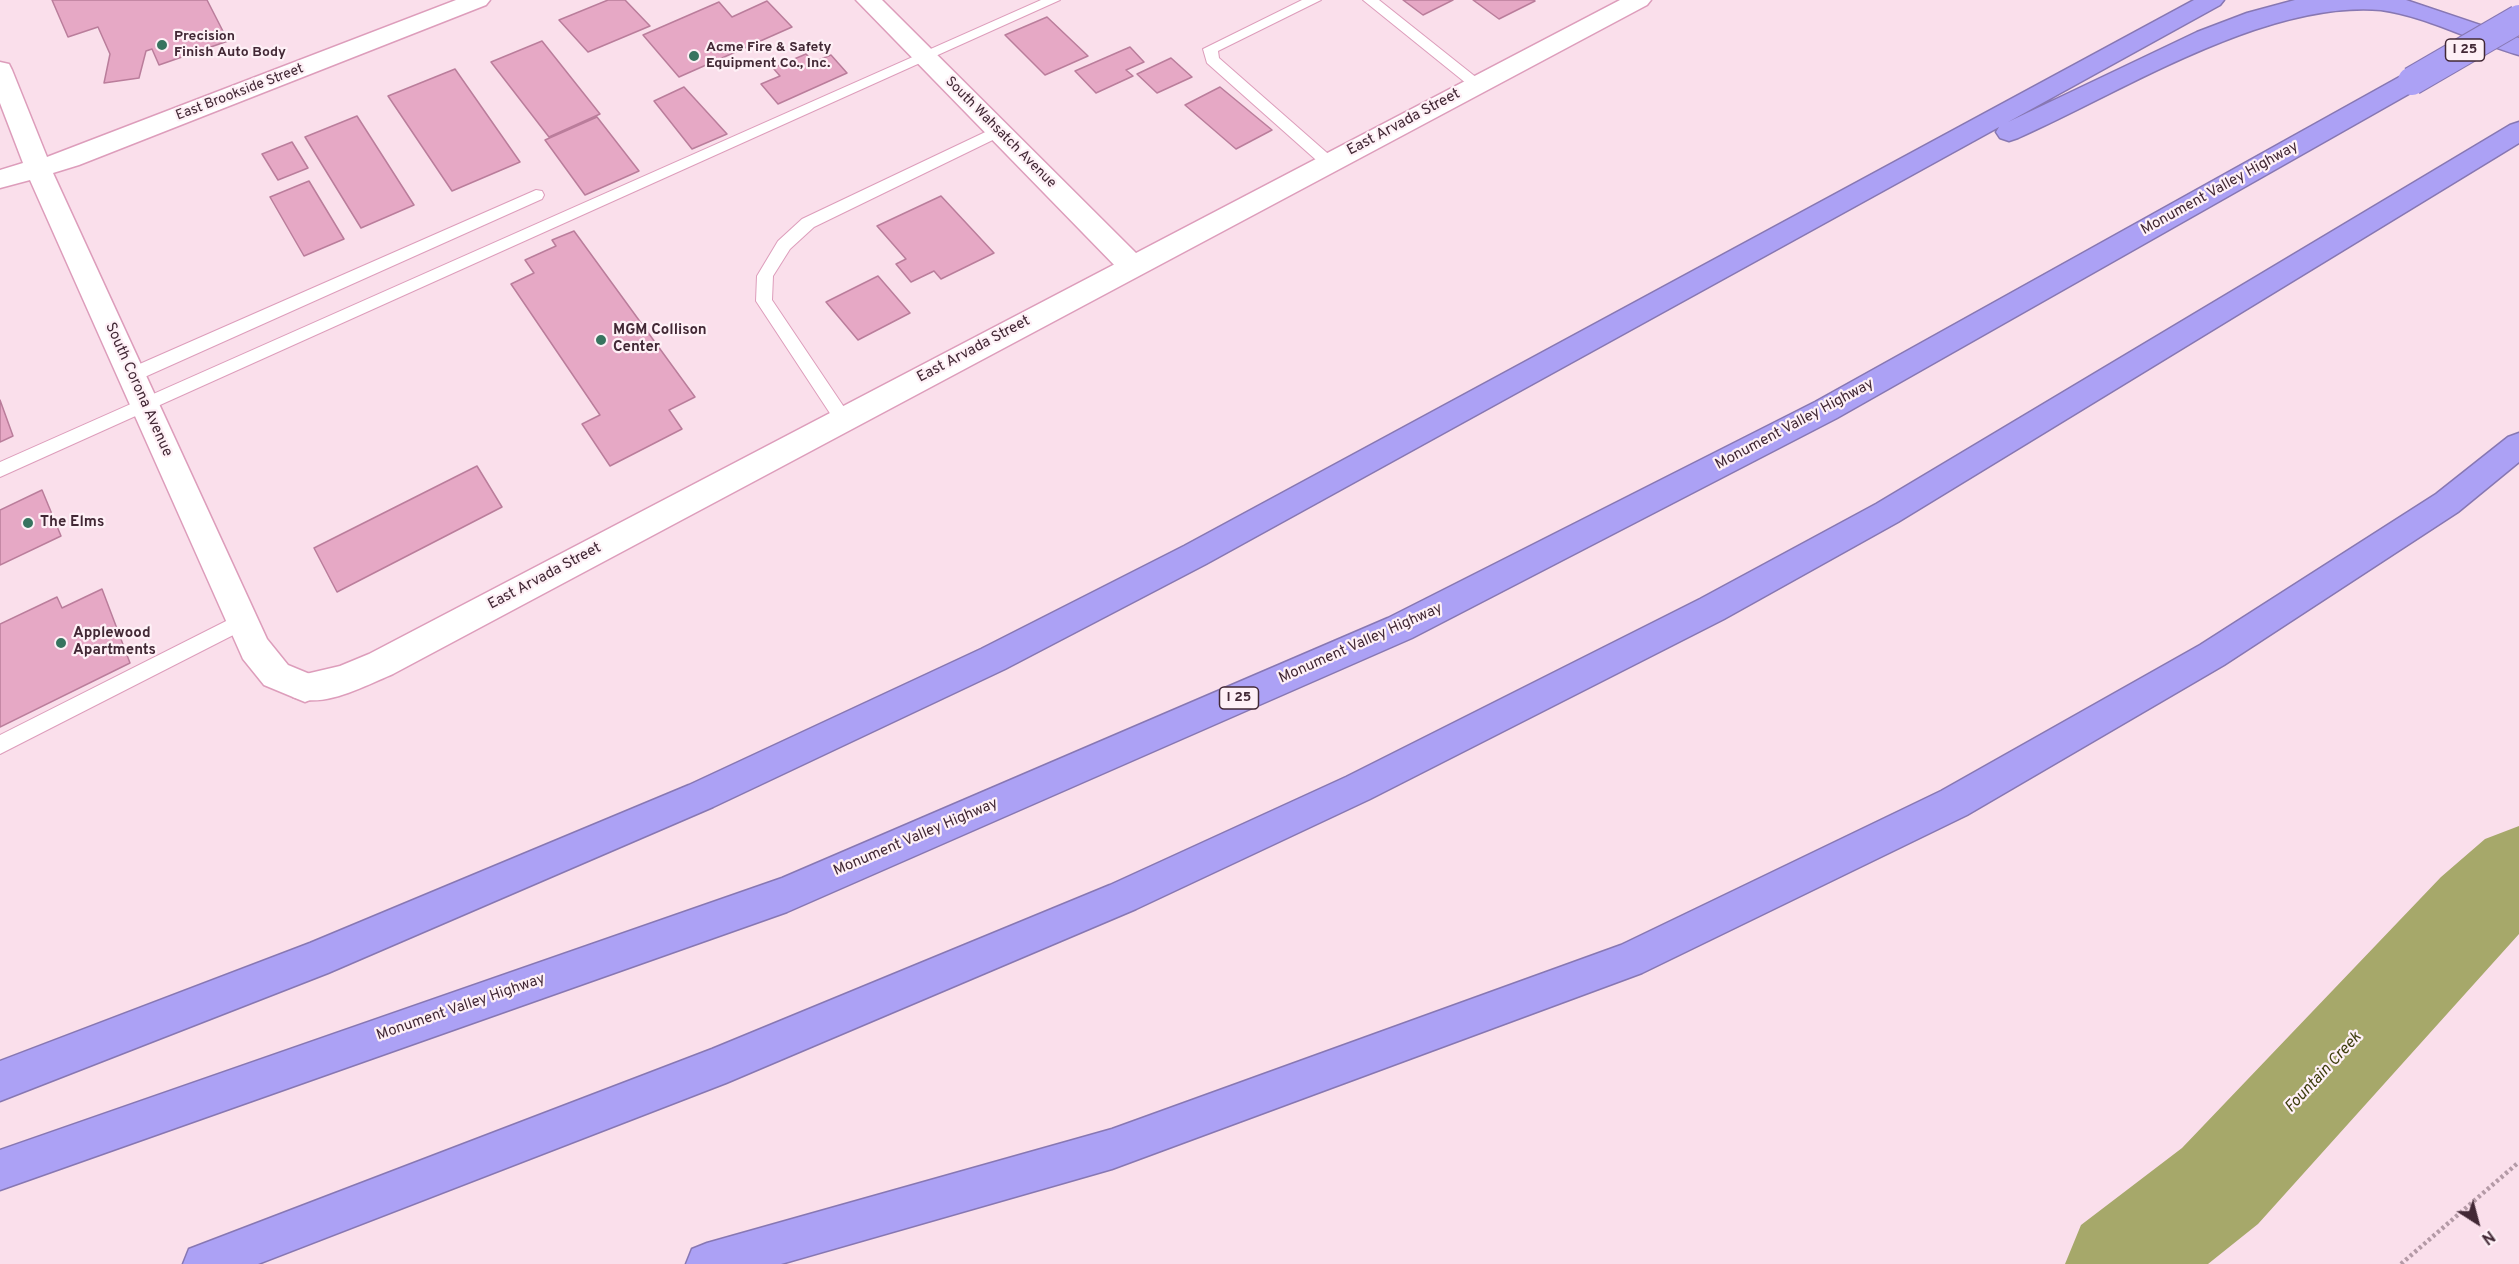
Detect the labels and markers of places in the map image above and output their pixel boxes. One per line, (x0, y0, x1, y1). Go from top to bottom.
place label: Precision Finish Auto Body (174, 29, 286, 62)
marker: Precision Finish Auto Body (155, 38, 169, 52)
place label: Acme Fire & Safety Equipment Co., Inc. (706, 40, 831, 72)
marker: Acme Fire & Safety Equipment Co., Inc. (687, 49, 701, 63)
place label: MGM Collison Center (613, 322, 707, 357)
marker: MGM Collison Center (594, 333, 608, 347)
place label: The Elms (40, 514, 104, 532)
marker: The Elms (21, 516, 35, 530)
place label: Applewood Apartments (73, 625, 156, 660)
marker: Applewood Apartments (54, 636, 68, 650)

